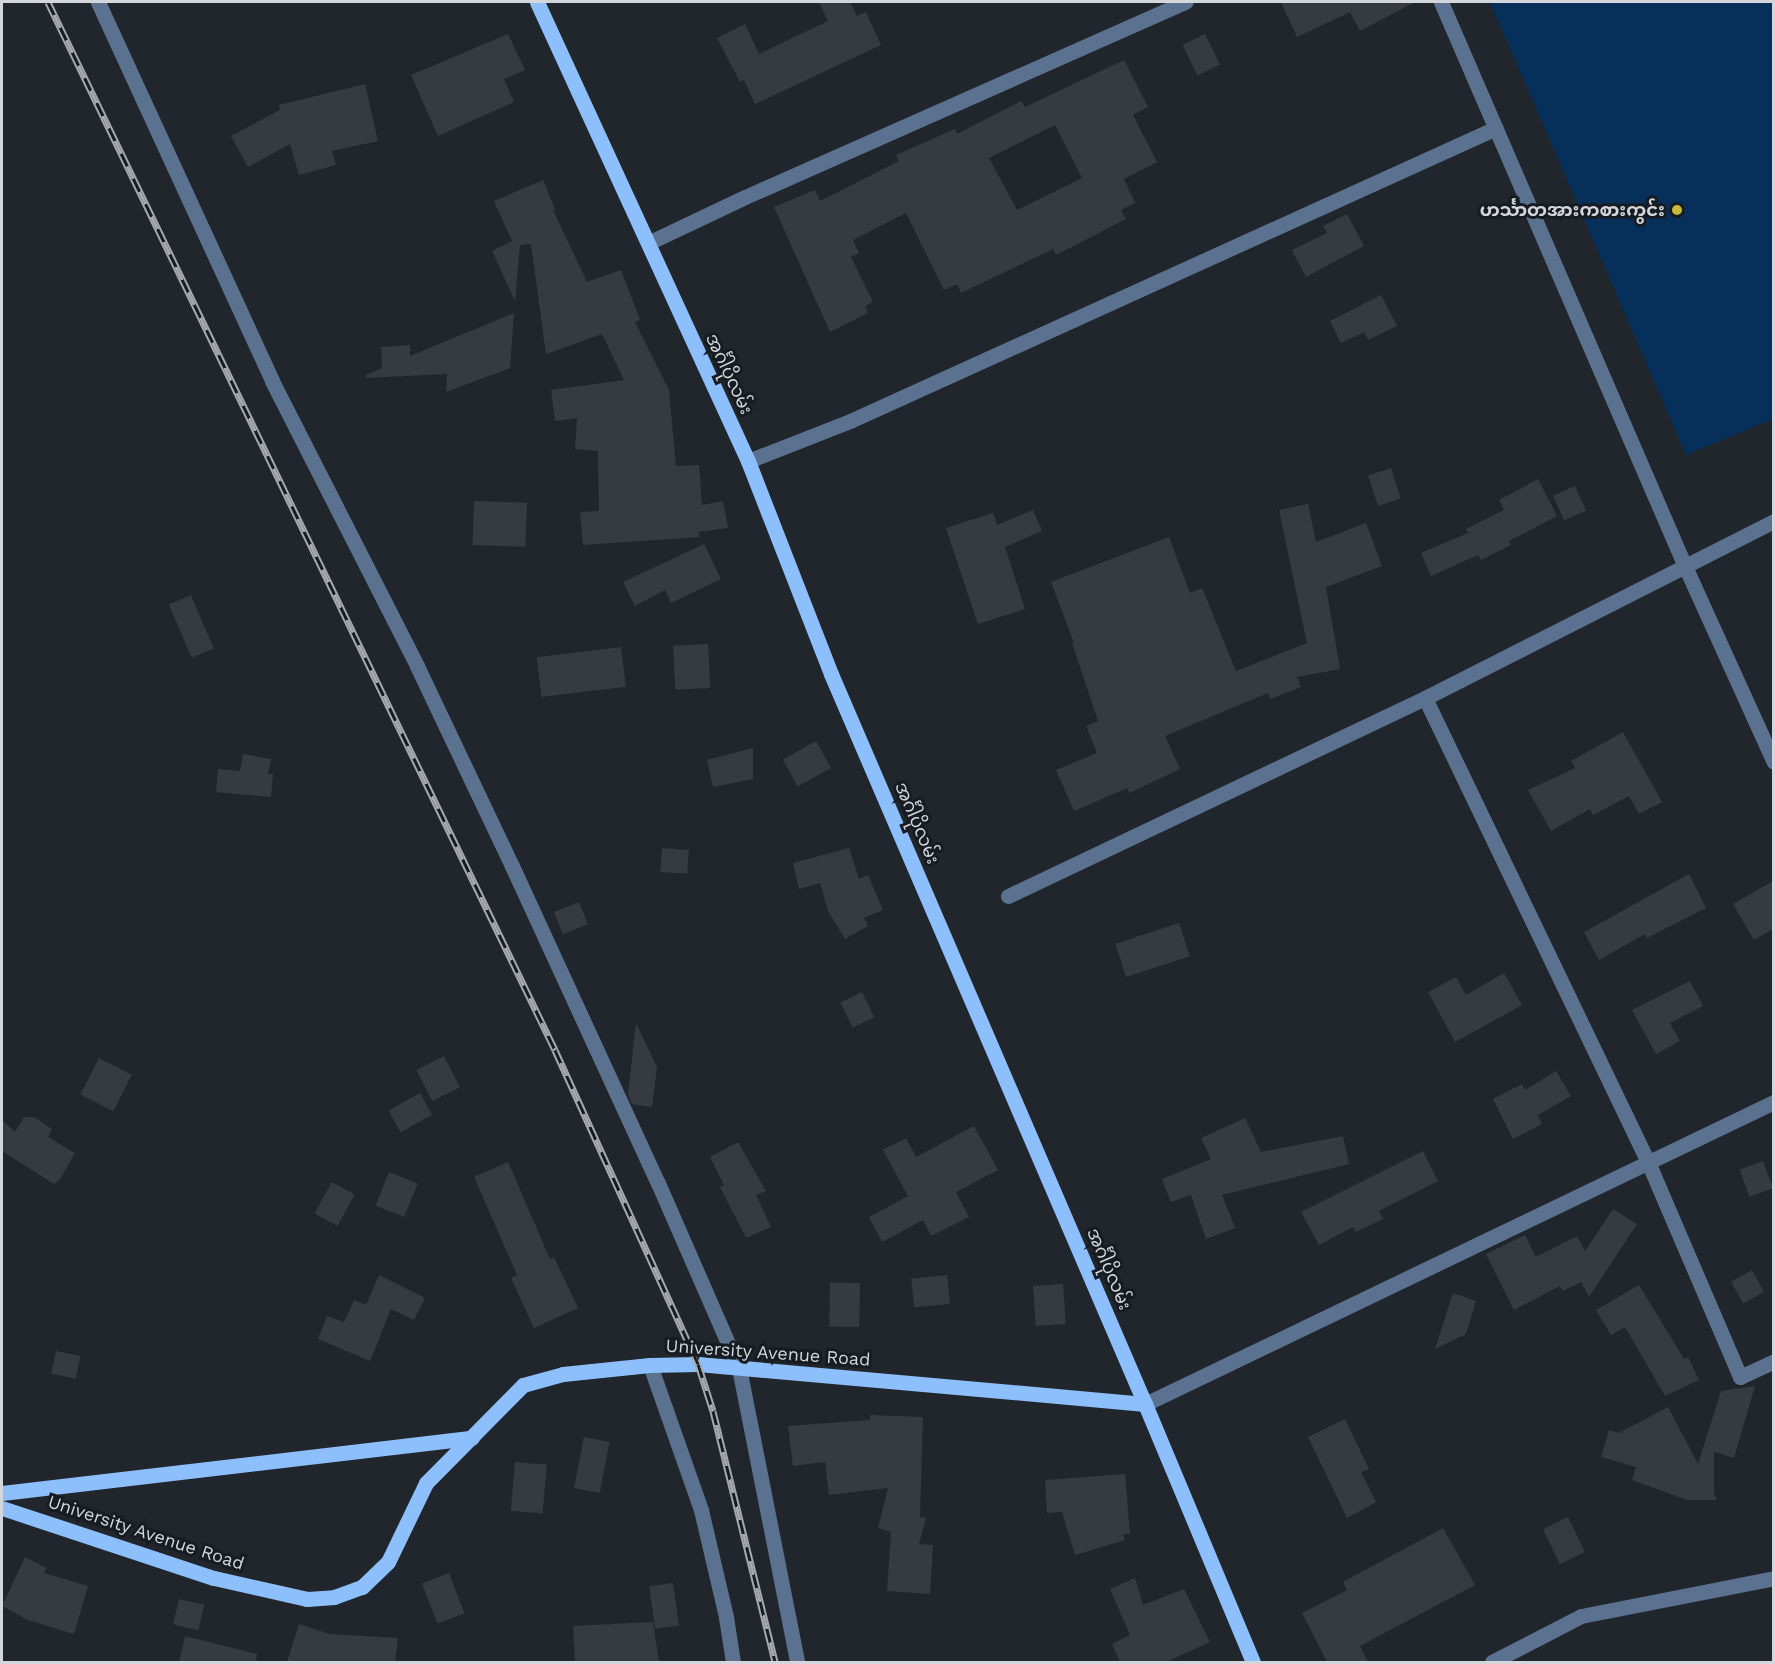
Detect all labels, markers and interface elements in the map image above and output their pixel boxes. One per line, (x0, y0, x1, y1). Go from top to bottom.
place label: ဟင်္သာတအားကစားကွင်း (1480, 199, 1665, 221)
marker: ဟင်္သာတအားကစားကွင်း (1670, 203, 1684, 217)
street label: အင်္ဂါပိုလမ်း (701, 330, 757, 418)
street label: အင်္ဂါပိုလမ်း (890, 779, 944, 867)
street label: အင်္ဂါပိုလမ်း (1082, 1225, 1136, 1313)
street label: University Avenue Road (664, 1335, 872, 1371)
street label: University Avenue Road (45, 1491, 247, 1575)

